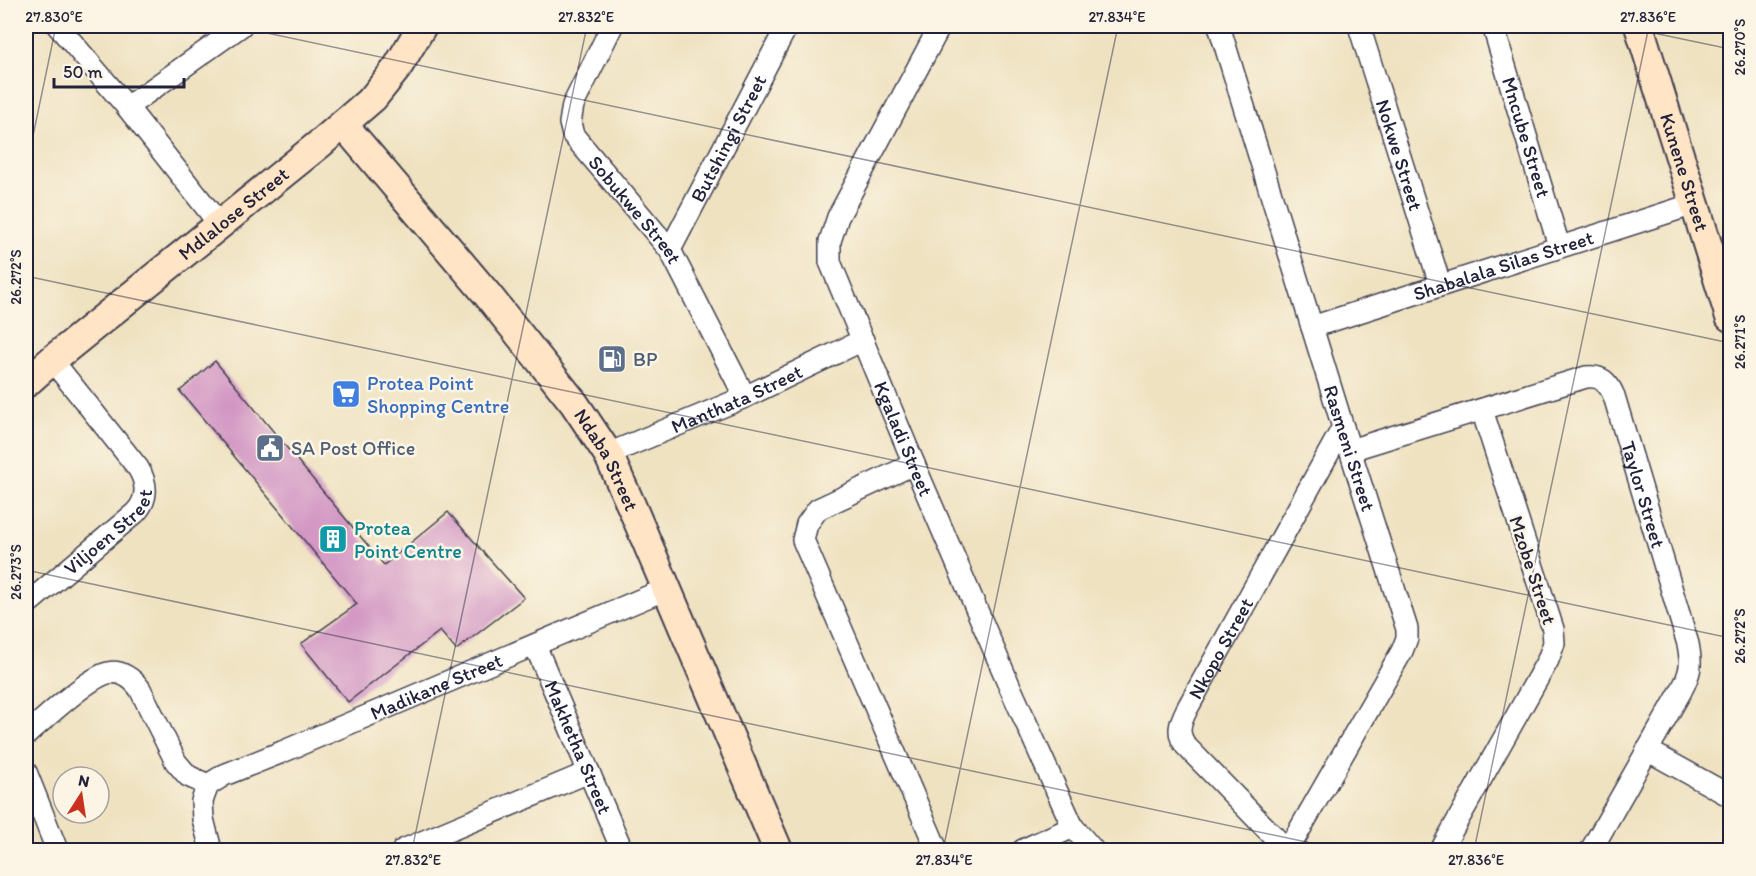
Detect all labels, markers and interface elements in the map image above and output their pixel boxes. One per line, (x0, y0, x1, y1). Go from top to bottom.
text: 27.830°E (25, 8, 83, 26)
text: 27.832°E (558, 8, 614, 26)
text: 27.834°E (1088, 8, 1146, 26)
text: 27.836°E (1620, 8, 1676, 26)
text: 26.270°S (1731, 19, 1749, 75)
scale bar (54, 51, 184, 89)
text: 50 m (63, 61, 103, 83)
street label: Butshingi Street (685, 70, 772, 206)
street label: Mncube Street (1497, 74, 1556, 200)
street label: Nokwe Street (1371, 96, 1428, 214)
street label: Kunene Street (1655, 110, 1715, 235)
street label: Sobukwe Street (583, 151, 687, 268)
street label: Mdlalose Street (173, 162, 294, 265)
street label: Shabalala Silas Street (1410, 225, 1597, 306)
text: 26.272°S (7, 249, 25, 305)
text: 26.271°S (1731, 315, 1749, 369)
fuel station icon: BP (596, 343, 628, 375)
place label: BP (633, 347, 657, 371)
street label: Manthata Street (668, 359, 806, 438)
place label: Protea Point Shopping Centre (367, 371, 509, 418)
street label: Kgaladi Street (869, 377, 938, 500)
supermarket icon: Protea Point Shopping Centre (330, 378, 362, 410)
street label: Rasmeni Street (1319, 382, 1381, 514)
street label: Ndaba Street (569, 404, 644, 515)
public building icon: SA Post Office (254, 432, 286, 464)
place label: SA Post Office (291, 436, 415, 460)
street label: Taylor Street (1616, 438, 1671, 551)
street label: Viljoen Street (59, 488, 157, 580)
street label: Mzobe Street (1504, 513, 1562, 628)
place label: Protea Point Centre (354, 516, 462, 563)
building icon: Protea Point Centre (317, 523, 349, 555)
text: 26.273°S (7, 544, 25, 600)
street label: Nkopo Street (1183, 593, 1258, 703)
text: 26.272°S (1731, 608, 1749, 664)
street label: Madikane Street (367, 648, 506, 725)
street label: Makhetha Street (539, 677, 617, 818)
north arrow (51, 765, 111, 825)
text: N (77, 770, 91, 791)
text: 27.832°E (385, 851, 441, 869)
text: 27.834°E (915, 851, 973, 869)
text: 27.836°E (1448, 851, 1504, 869)

